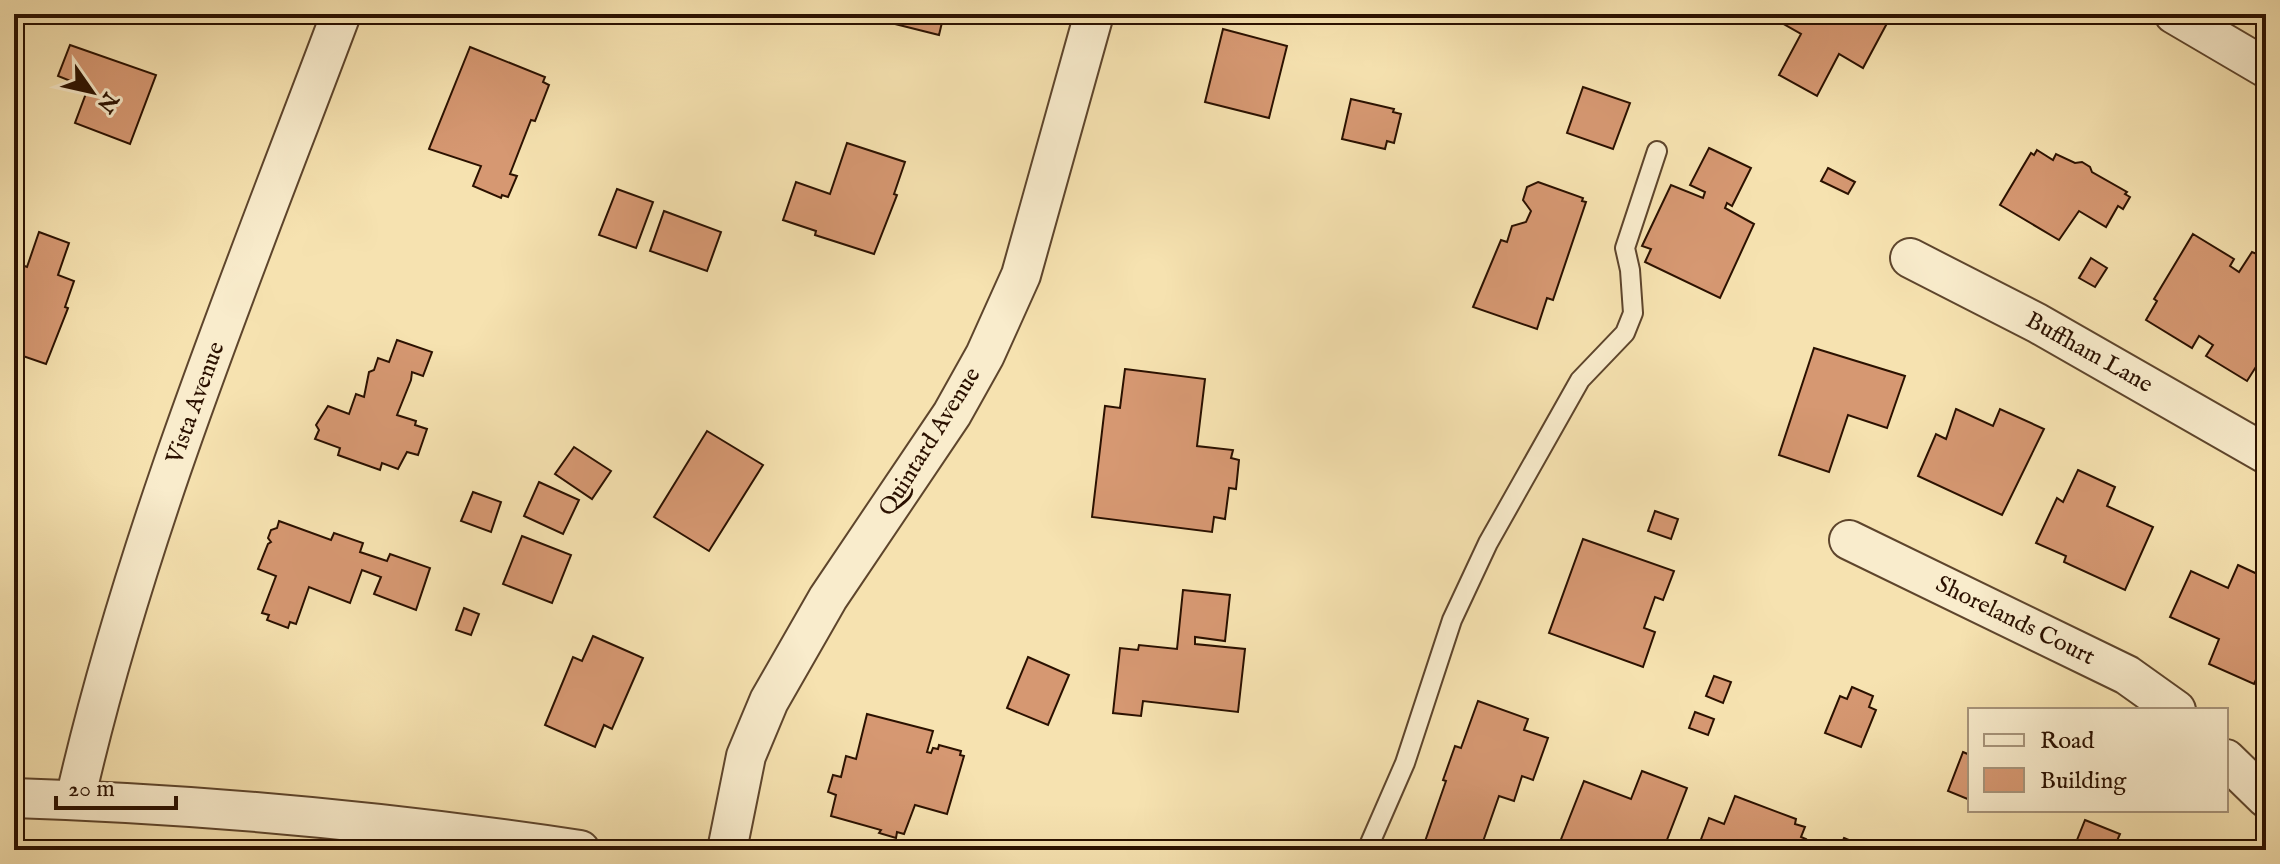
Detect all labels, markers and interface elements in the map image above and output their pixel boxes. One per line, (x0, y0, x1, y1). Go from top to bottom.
north arrow (52, 52, 132, 132)
text: N (90, 86, 124, 118)
street label: Buffham Lane (2020, 305, 2158, 401)
street label: Vista Avenue (159, 338, 232, 469)
street label: Quintard Avenue (872, 362, 988, 522)
street label: Shorelands Court (1930, 569, 2100, 673)
legend (1968, 708, 2228, 812)
text: Road (2040, 726, 2094, 757)
scale bar (56, 760, 176, 810)
text: Building (2040, 766, 2127, 797)
text: 20 m (68, 774, 115, 805)

